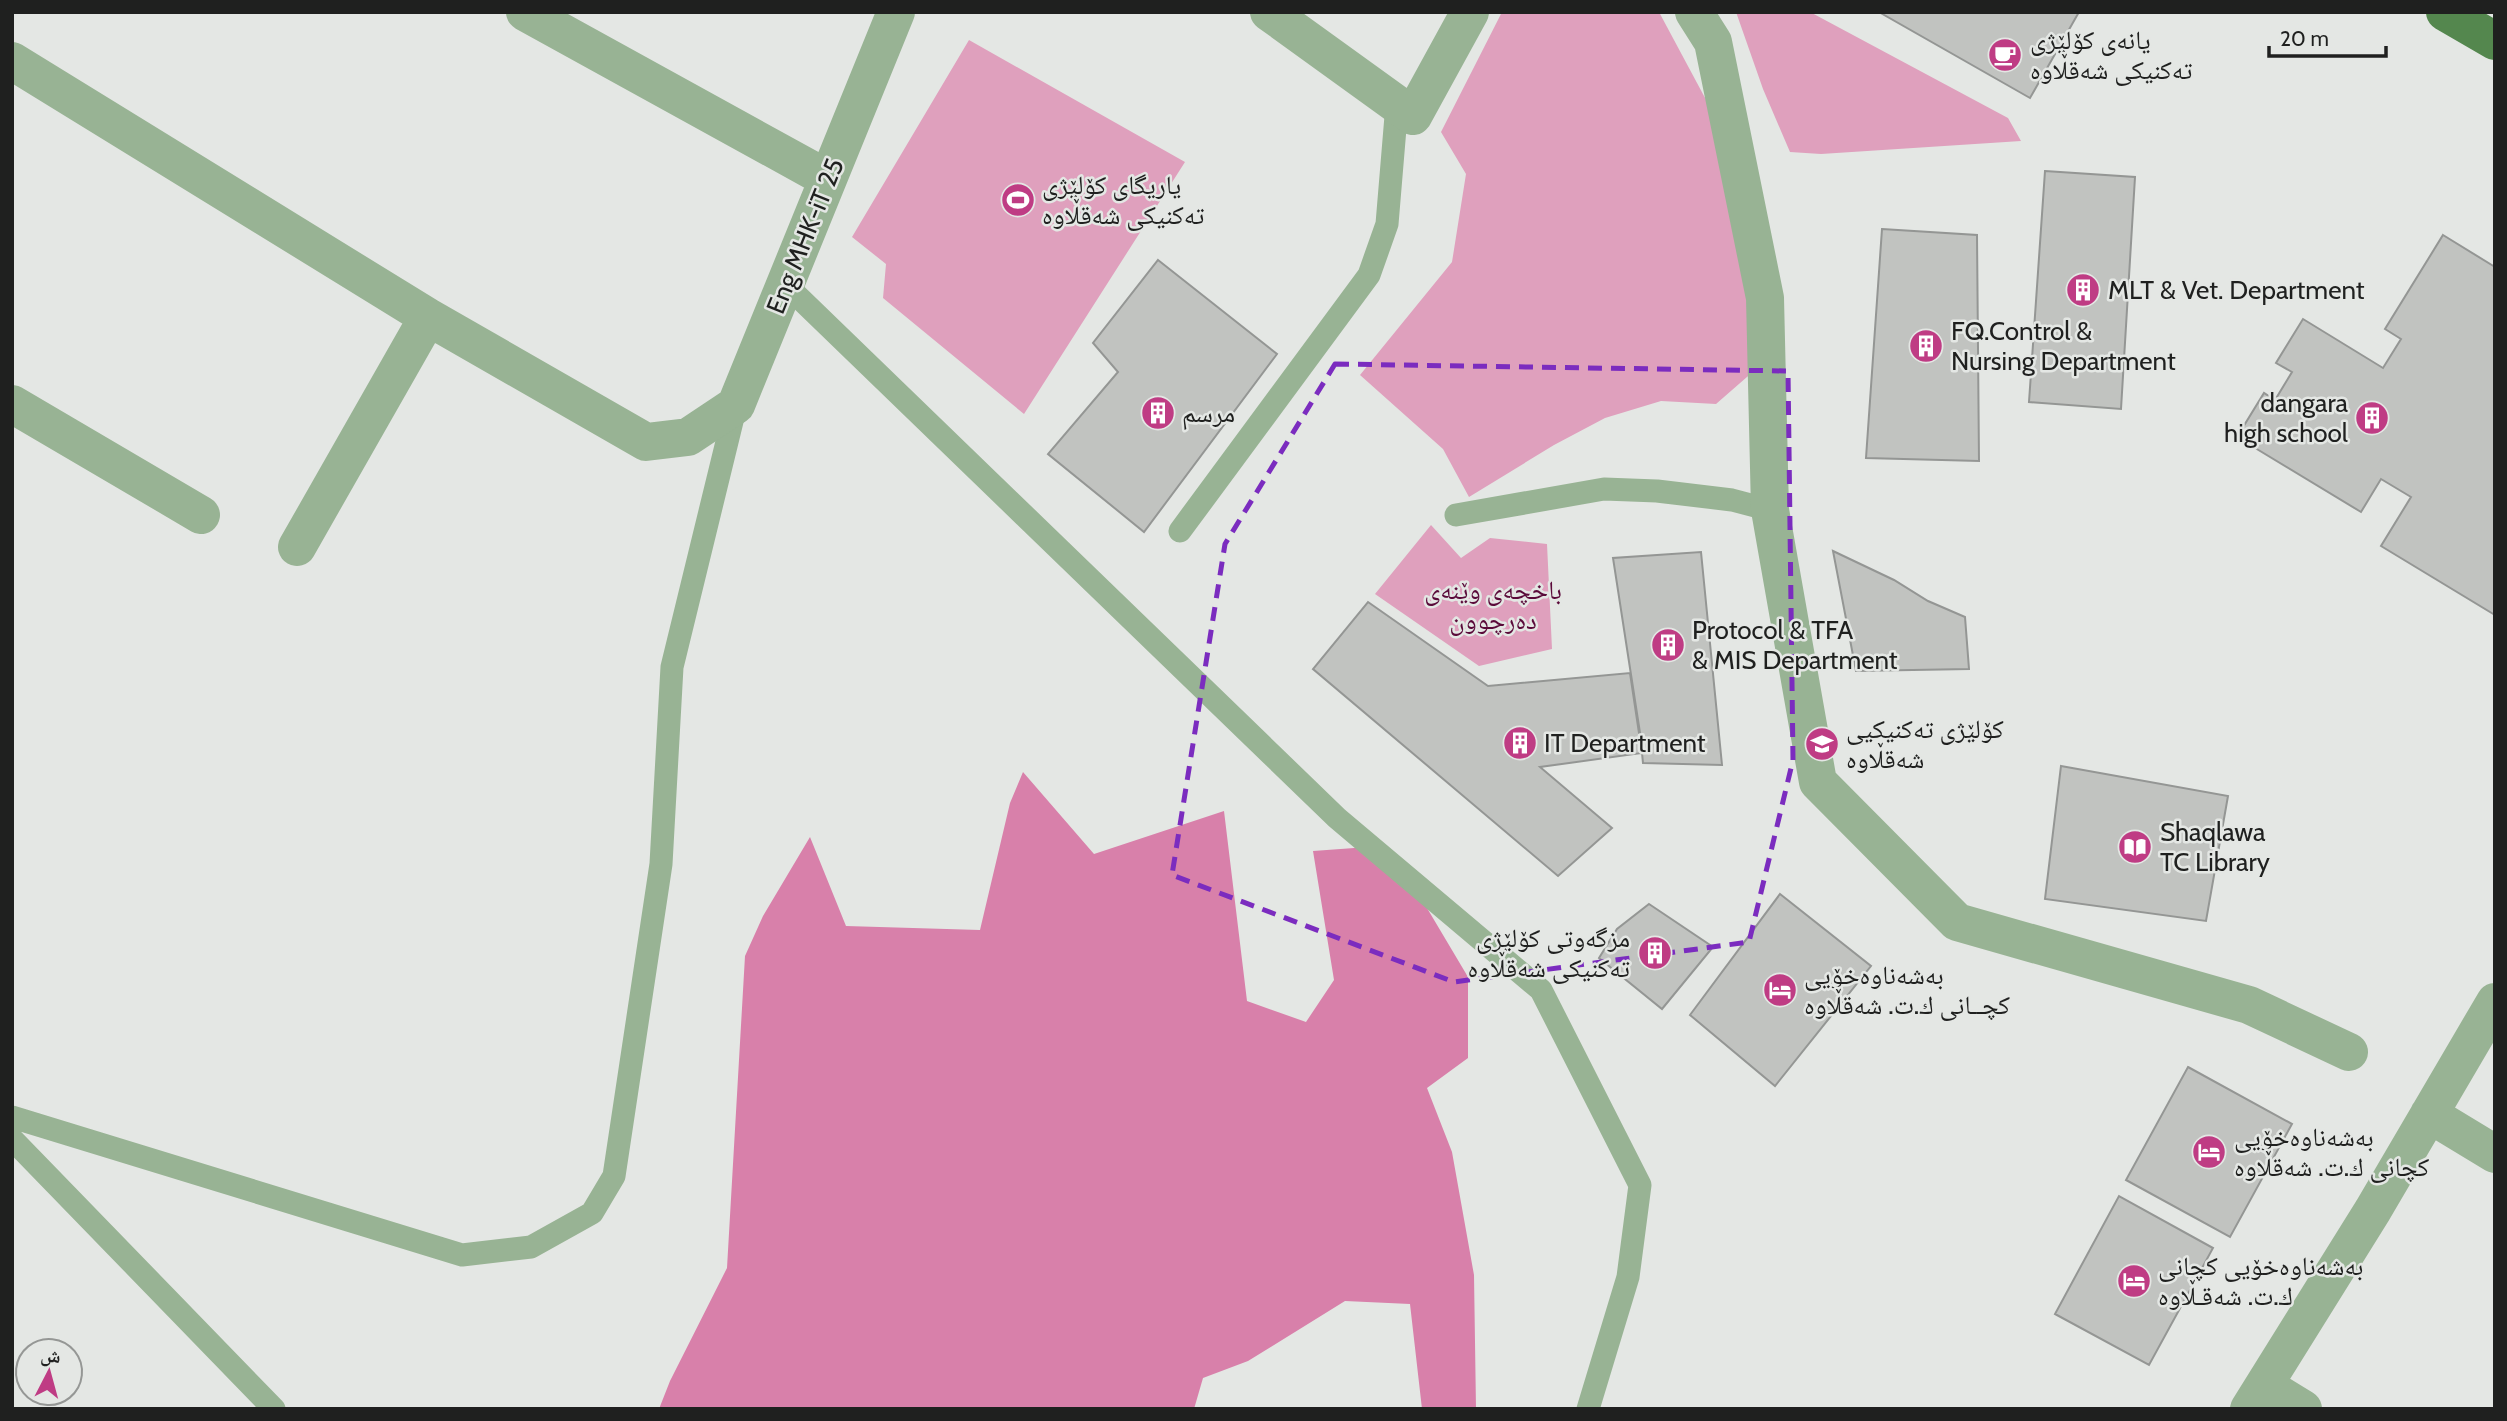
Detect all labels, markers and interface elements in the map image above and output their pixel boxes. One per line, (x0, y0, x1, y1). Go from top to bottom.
scale bar (2269, 14, 2386, 58)
place label: یانەی کۆلێژی تەکنیکی شەقڵاوە (2030, 24, 2193, 86)
text: 20 m (2280, 26, 2329, 51)
cafe icon: یانەی کۆلێژی تەکنیکی شەقڵاوە (1986, 36, 2024, 74)
street label: Eng MHK-iT 25 (759, 154, 851, 318)
place label: یاریگای کۆلێژی تەکنیکی شەقڵاوە (1042, 169, 1205, 231)
sports icon: یاریگای کۆلێژی تەکنیکی شەقڵاوە (999, 181, 1037, 219)
building icon: MLT & Vet. Department (2064, 271, 2102, 309)
place label: MLT & Vet. Department (2108, 274, 2365, 306)
place label: FQ.Control & Nursing Department (1951, 315, 2176, 377)
building icon: FQ.Control & Nursing Department (1907, 327, 1945, 365)
place label: dangara high school (2224, 387, 2349, 449)
building icon: مرسم (1139, 394, 1177, 432)
place label: مرسم (1182, 397, 1235, 430)
building icon: dangara high school (2353, 399, 2391, 437)
park label: باخچەی وێنەی دەرچوون (1424, 574, 1562, 636)
place label: Protocol & TFA & MIS Department (1692, 614, 1898, 676)
building icon: Protocol & TFA & MIS Department (1649, 626, 1687, 664)
place label: کۆلێژی تەکنیکیی شەقڵاوە (1846, 713, 2004, 775)
building icon: IT Department (1501, 724, 1539, 762)
school or university icon: کۆلێژی تەکنیکیی شەقڵاوە (1803, 725, 1841, 763)
place label: IT Department (1544, 727, 1706, 759)
place label: Shaqlawa TC Library (2160, 816, 2270, 878)
library icon: Shaqlawa TC Library (2116, 828, 2154, 866)
place label: مزگەوتی کۆلێژی تەکنیکی شەقڵاوە (1468, 922, 1630, 984)
building icon: مزگەوتی کۆلێژی تەکنیکی شەقڵاوە (1636, 934, 1674, 972)
place label: بەشەناوەخۆیی کچــانی ك.ت. شەقڵاوە (1804, 959, 2010, 1021)
hotel icon: بەشەناوەخۆیی کچــانی ك.ت. شەقڵاوە (1761, 971, 1799, 1009)
place label: بەشەناوەخۆیی کچانی ك.ت. شەقڵاوە (2234, 1121, 2429, 1183)
hotel icon: بەشەناوەخۆیی کچانی ك.ت. شەقڵاوە (2190, 1133, 2228, 1171)
place label: بەشەناوەخۆیی کچانی ك.ت. شەقـڵاوە (2158, 1250, 2363, 1312)
hotel icon: بەشەناوەخۆیی کچانی ك.ت. شەقـڵاوە (2115, 1262, 2153, 1300)
north arrow (14, 1337, 84, 1407)
text: ش (39, 1343, 62, 1368)

